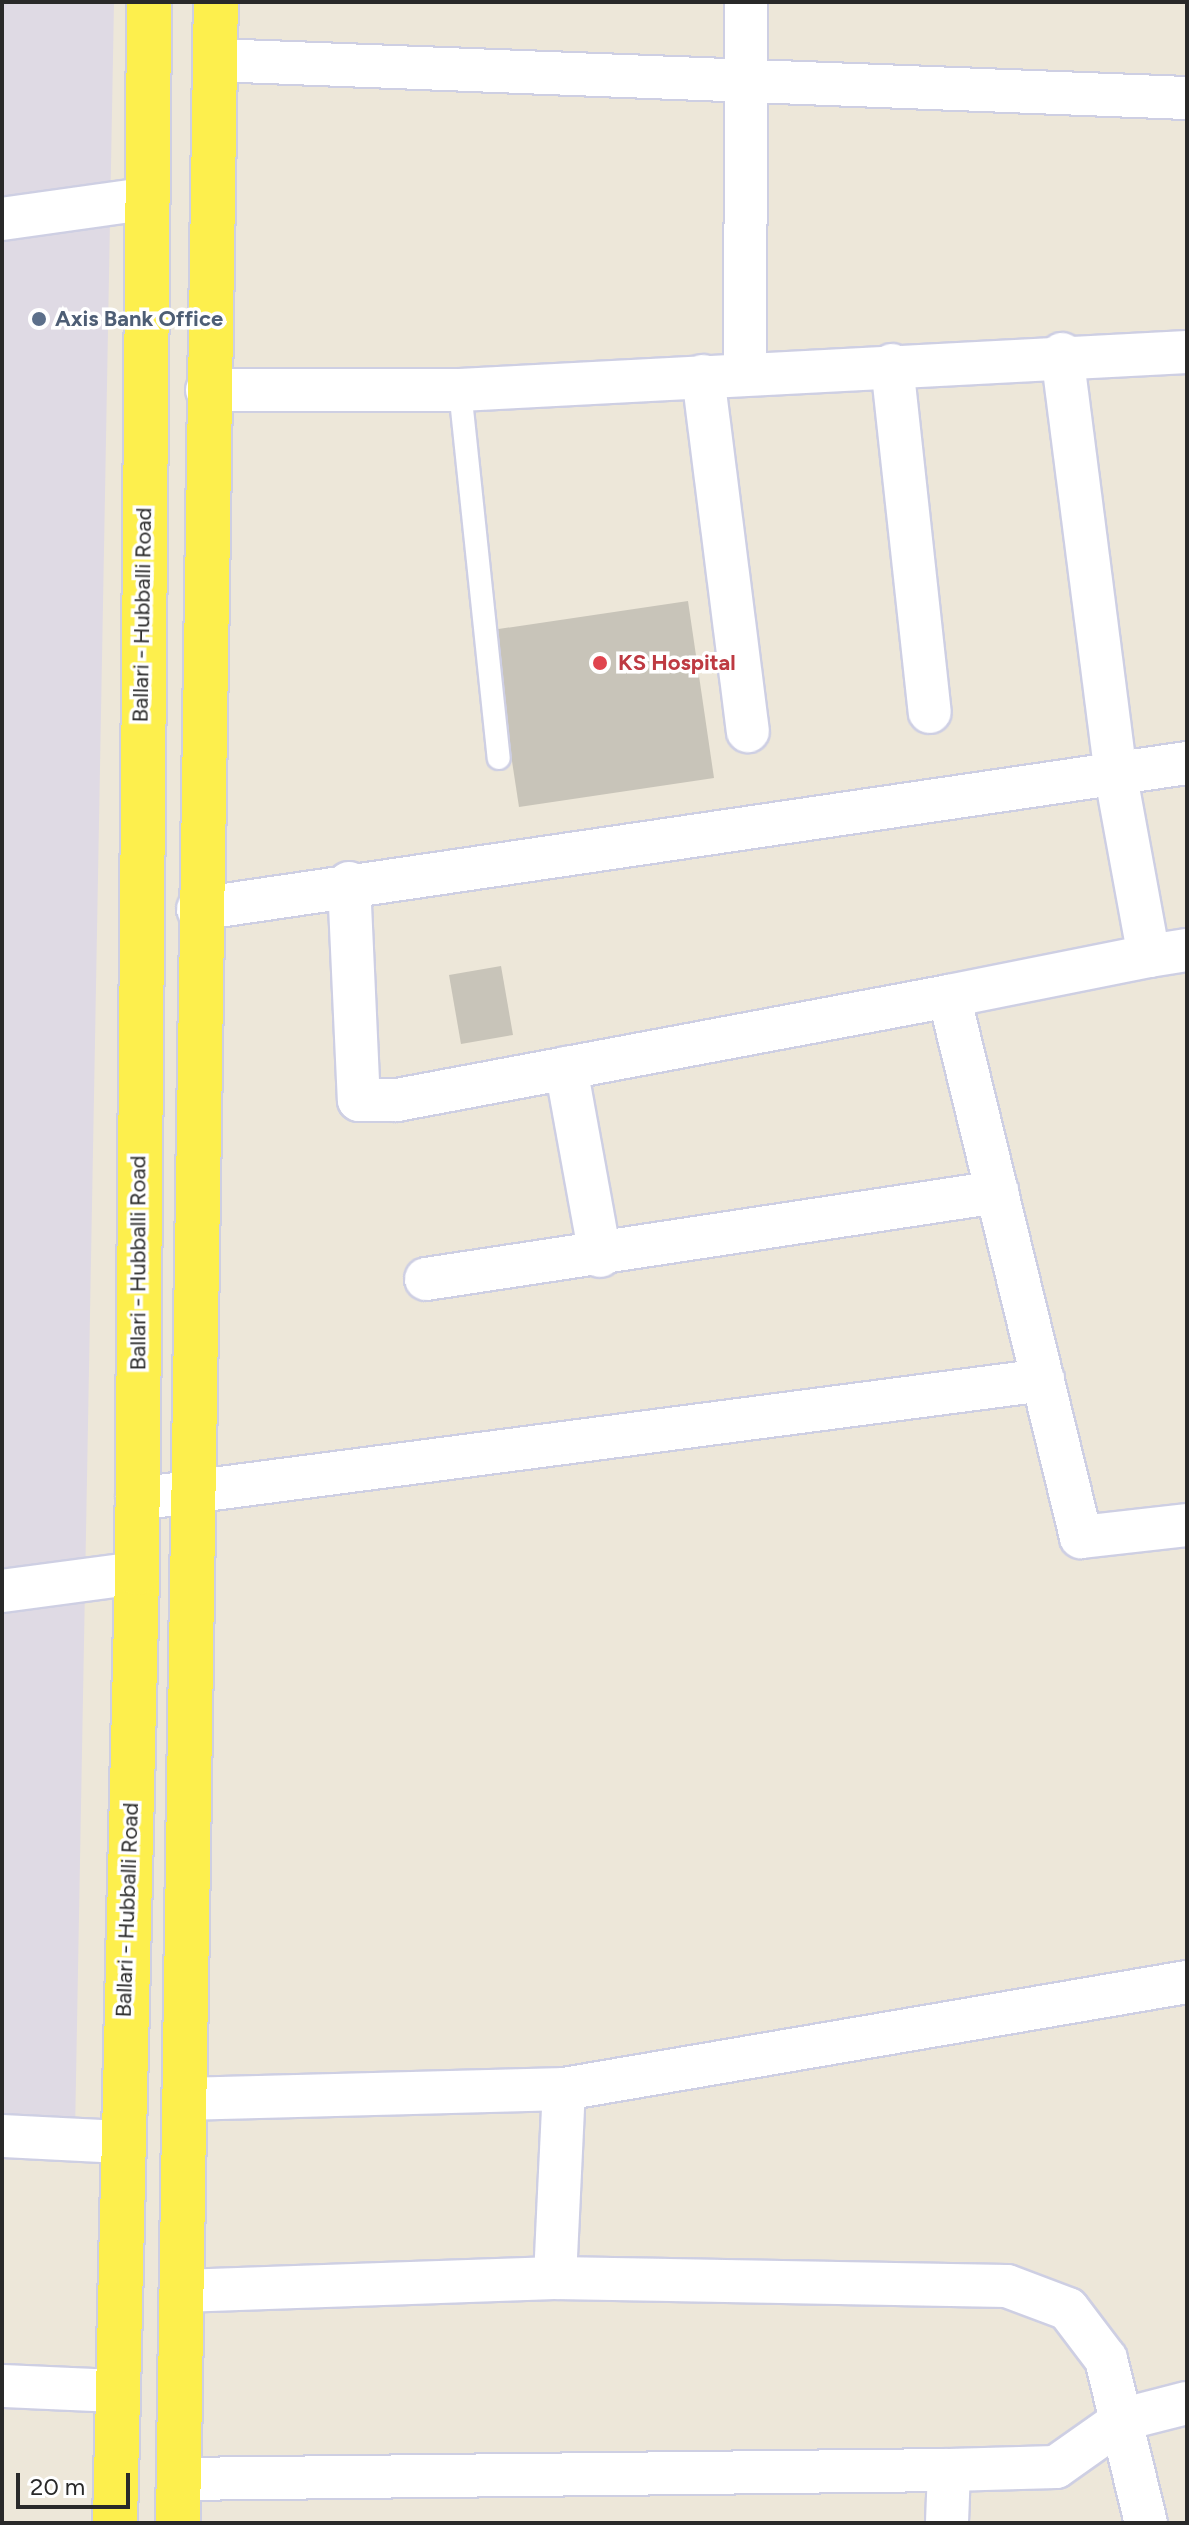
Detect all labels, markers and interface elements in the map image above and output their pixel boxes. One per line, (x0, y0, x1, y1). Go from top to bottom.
place label: Axis Bank Office (55, 306, 223, 332)
marker: Axis Bank Office (30, 310, 48, 328)
street label: Ballari - Hubballi Road (127, 507, 157, 723)
place label: KS Hospital (618, 650, 736, 676)
marker: KS Hospital (589, 652, 611, 674)
street label: Ballari - Hubballi Road (125, 1156, 151, 1370)
street label: Ballari - Hubballi Road (110, 1802, 144, 2018)
scale bar (20, 2457, 134, 2507)
text: 20 m (30, 2472, 85, 2501)

